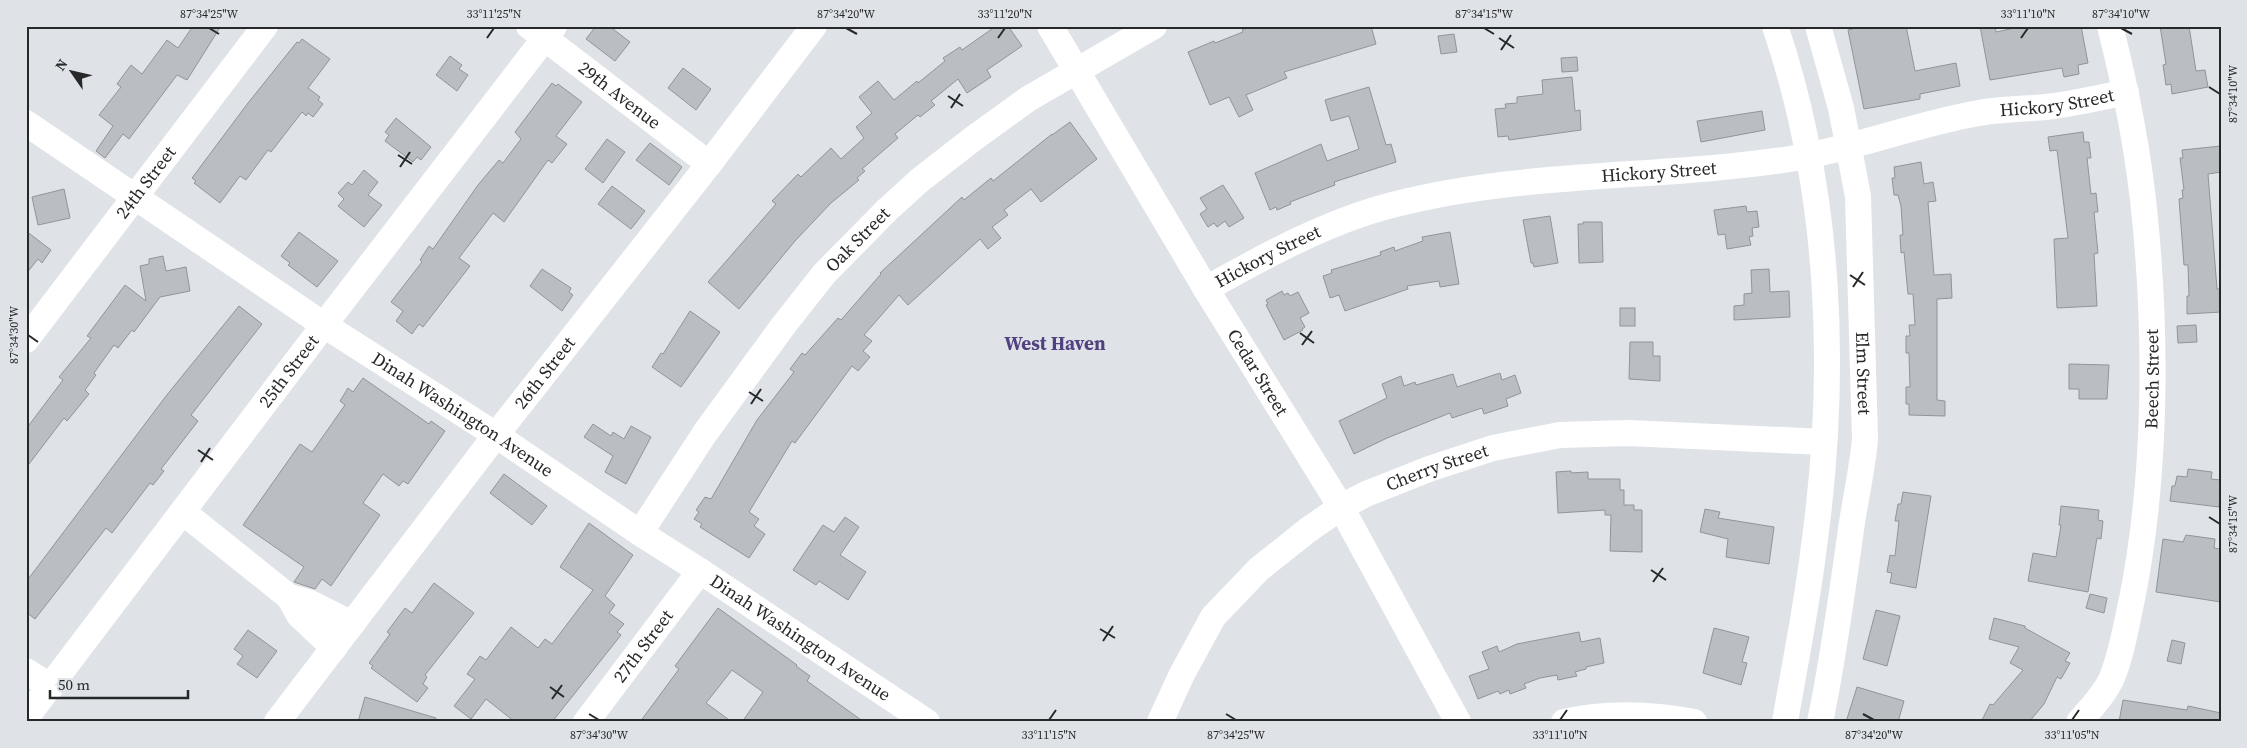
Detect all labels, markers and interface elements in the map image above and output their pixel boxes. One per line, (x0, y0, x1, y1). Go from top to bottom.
text: 87°34'25"W (180, 6, 238, 22)
text: 33°11'25"N (466, 6, 522, 22)
text: 87°34'20"W (817, 6, 875, 22)
text: 33°11'20"N (977, 6, 1033, 22)
text: 87°34'15"W (1455, 6, 1513, 22)
text: 33°11'10"N (2000, 6, 2056, 22)
text: 87°34'10"W (2092, 6, 2150, 22)
north arrow (48, 48, 98, 98)
text: N (50, 55, 72, 75)
street label: 29th Avenue (573, 55, 666, 135)
text: 87°34'10"W (2225, 65, 2241, 123)
street label: Hickory Street (1999, 82, 2116, 122)
street label: 24th Street (110, 140, 181, 224)
street label: Hickory Street (1600, 155, 1718, 188)
street label: Oak Street (820, 201, 895, 278)
street label: Hickory Street (1210, 219, 1324, 294)
text: 87°34'30"W (6, 306, 22, 364)
street label: Cedar Street (1222, 324, 1295, 421)
street label: 25th Street (253, 329, 324, 413)
street label: Beech Street (2138, 329, 2165, 429)
district label: West Haven (1004, 330, 1106, 356)
street label: 26th Street (508, 331, 581, 414)
street label: Elm Street (1850, 331, 1877, 415)
street label: Dinah Washington Avenue (367, 346, 559, 483)
street label: Cherry Street (1382, 437, 1491, 497)
text: 87°34'15"W (2225, 495, 2241, 553)
street label: Dinah Washington Avenue (705, 568, 896, 707)
street label: 27th Street (607, 604, 679, 688)
scale bar (50, 668, 188, 700)
text: 50 m (58, 674, 90, 695)
text: 87°34'30"W (570, 727, 628, 743)
text: 33°11'15"N (1021, 727, 1077, 743)
text: 87°34'25"W (1207, 727, 1265, 743)
text: 33°11'10"N (1532, 727, 1588, 743)
text: 87°34'20"W (1845, 727, 1903, 743)
text: 33°11'05"N (2044, 727, 2100, 743)

